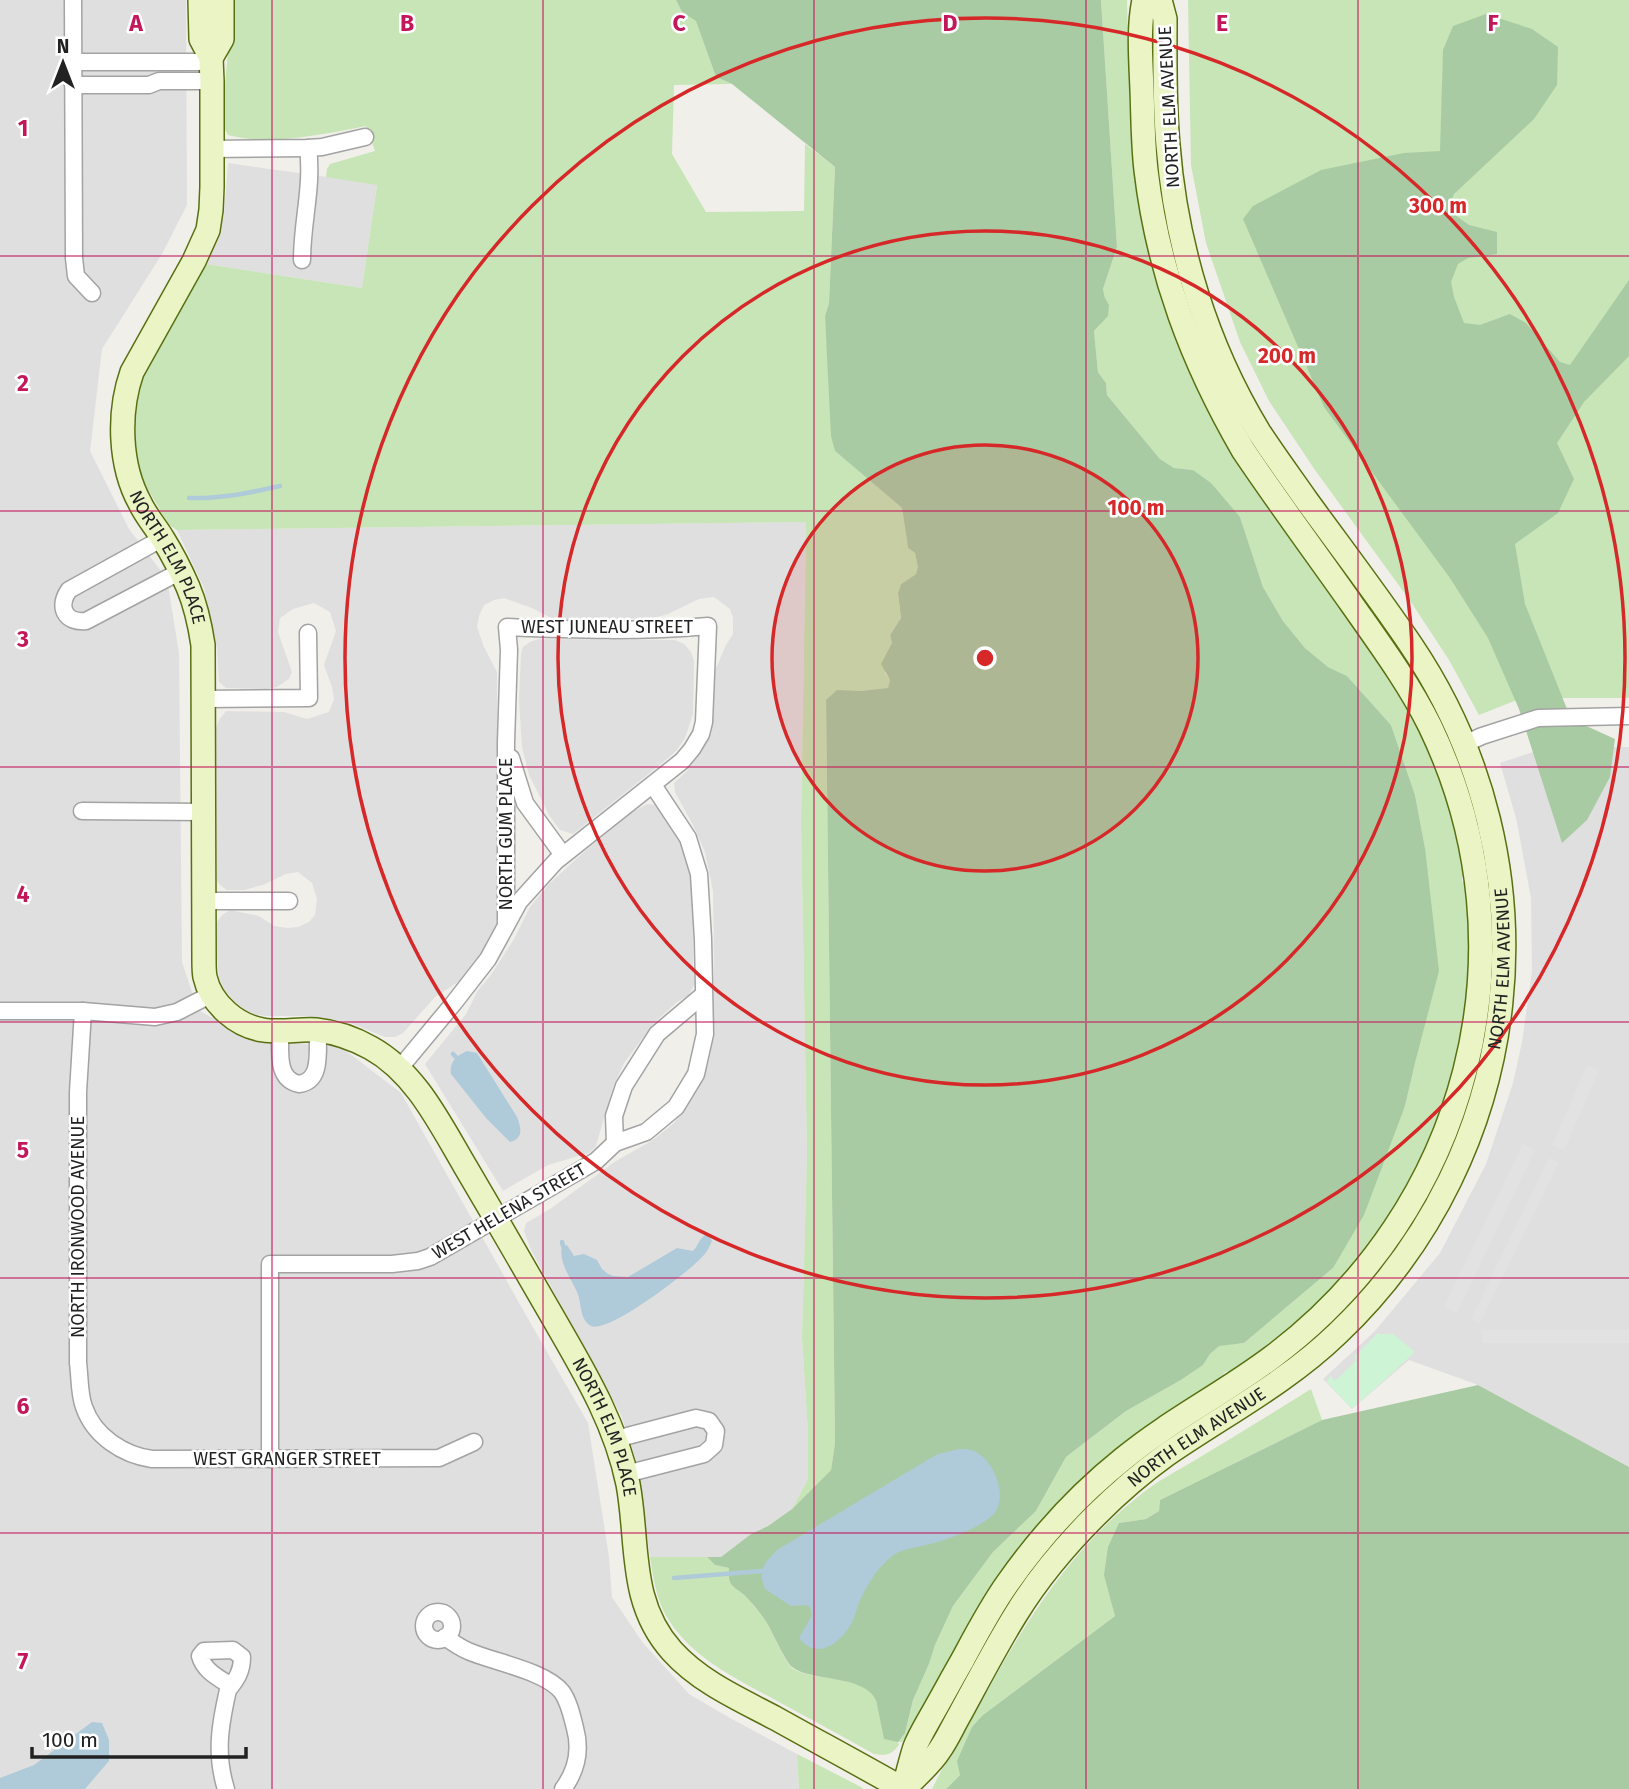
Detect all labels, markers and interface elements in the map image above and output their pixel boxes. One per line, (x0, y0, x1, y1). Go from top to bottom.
text: A (128, 9, 143, 37)
text: B (400, 9, 414, 37)
text: C (672, 9, 686, 37)
text: D (943, 9, 958, 37)
text: E (1216, 9, 1228, 37)
text: F (1487, 9, 1499, 37)
street label: NORTH ELM AVENUE (1154, 25, 1184, 189)
north arrow (28, 28, 98, 98)
text: N (57, 35, 69, 58)
text: 1 (18, 114, 28, 142)
text: 300 m (1408, 193, 1467, 219)
text: 200 m (1258, 343, 1316, 369)
text: 2 (17, 369, 29, 397)
street label: NORTH ELM PLACE (124, 487, 210, 626)
text: 100 m (1107, 495, 1165, 521)
street label: WEST JUNEAU STREET (521, 616, 694, 638)
text: 3 (16, 625, 29, 653)
centre of rings (973, 646, 997, 670)
street label: NORTH GUM PLACE (495, 758, 517, 910)
text: 4 (17, 880, 30, 908)
street label: NORTH ELM AVENUE (1483, 887, 1515, 1051)
street label: NORTH IRONWOOD AVENUE (67, 1116, 89, 1338)
text: 5 (17, 1136, 29, 1164)
street label: WEST HELENA STREET (428, 1158, 590, 1264)
street label: NORTH ELM PLACE (567, 1354, 641, 1498)
street label: NORTH ELM AVENUE (1123, 1382, 1270, 1492)
text: 6 (17, 1392, 30, 1420)
street label: WEST GRANGER STREET (193, 1448, 381, 1470)
text: 7 (18, 1647, 29, 1675)
scale bar (32, 1716, 245, 1760)
text: 100 m (42, 1727, 98, 1753)

